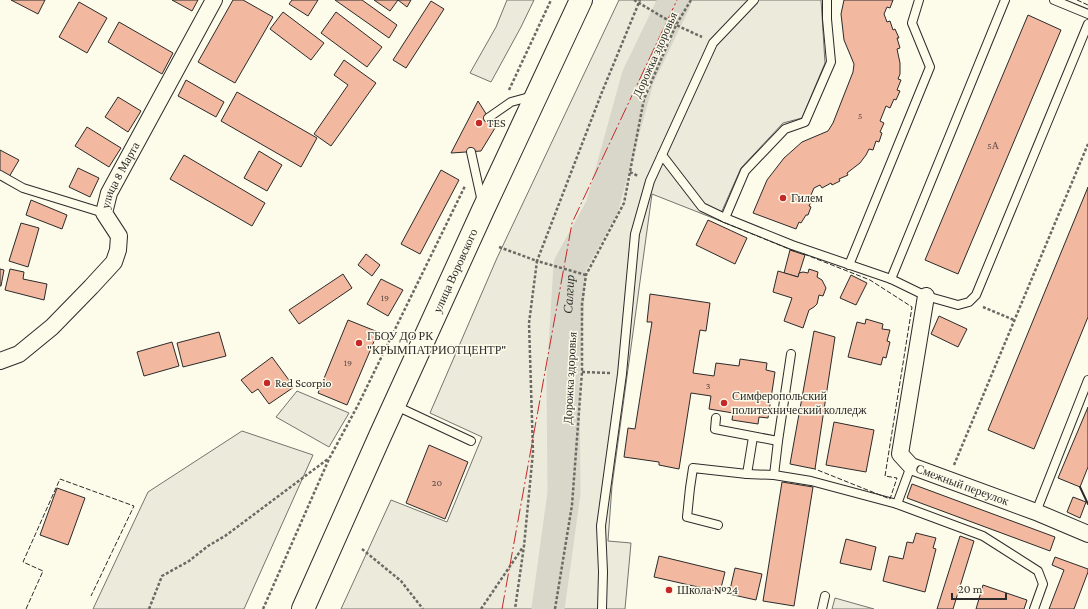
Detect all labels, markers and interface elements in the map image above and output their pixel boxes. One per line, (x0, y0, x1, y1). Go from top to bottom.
street label: Дорожка здоровья (630, 9, 680, 100)
house number: 5 (858, 110, 863, 121)
place label: TES (487, 116, 506, 130)
marker: TES (474, 118, 484, 128)
street label: улица 8 Марта (98, 139, 143, 210)
house number: 5А (987, 140, 1000, 151)
place label: Гилем (791, 191, 823, 205)
marker: Гилем (778, 193, 788, 203)
street label: улица Воровского (430, 227, 481, 315)
water label: Салгир (560, 274, 577, 314)
house number: 19 (381, 292, 389, 303)
place label: ГБОУ ДО РК "КРЫМПАТРИОТЦЕНТР" (367, 329, 506, 357)
street label: Дорожка здоровья (561, 331, 579, 425)
marker: ГБОУ ДО РК "КРЫМПАТРИОТЦЕНТР" (354, 338, 364, 348)
house number: 19 (344, 357, 352, 368)
place label: Red Scorpio (275, 376, 332, 390)
marker: Red Scorpio (262, 378, 272, 388)
house number: 3 (706, 380, 711, 391)
place label: Симферопольский политехнический колледж (732, 389, 867, 417)
marker: Симферопольский политехнический колледж (719, 398, 729, 408)
street label: Смежный переулок (914, 461, 1011, 508)
house number: 20 (432, 477, 443, 488)
scale bar (952, 575, 1006, 601)
text: 20 m (958, 582, 983, 596)
place label: Школа №24 (677, 583, 738, 597)
marker: Школа №24 (664, 585, 674, 595)

